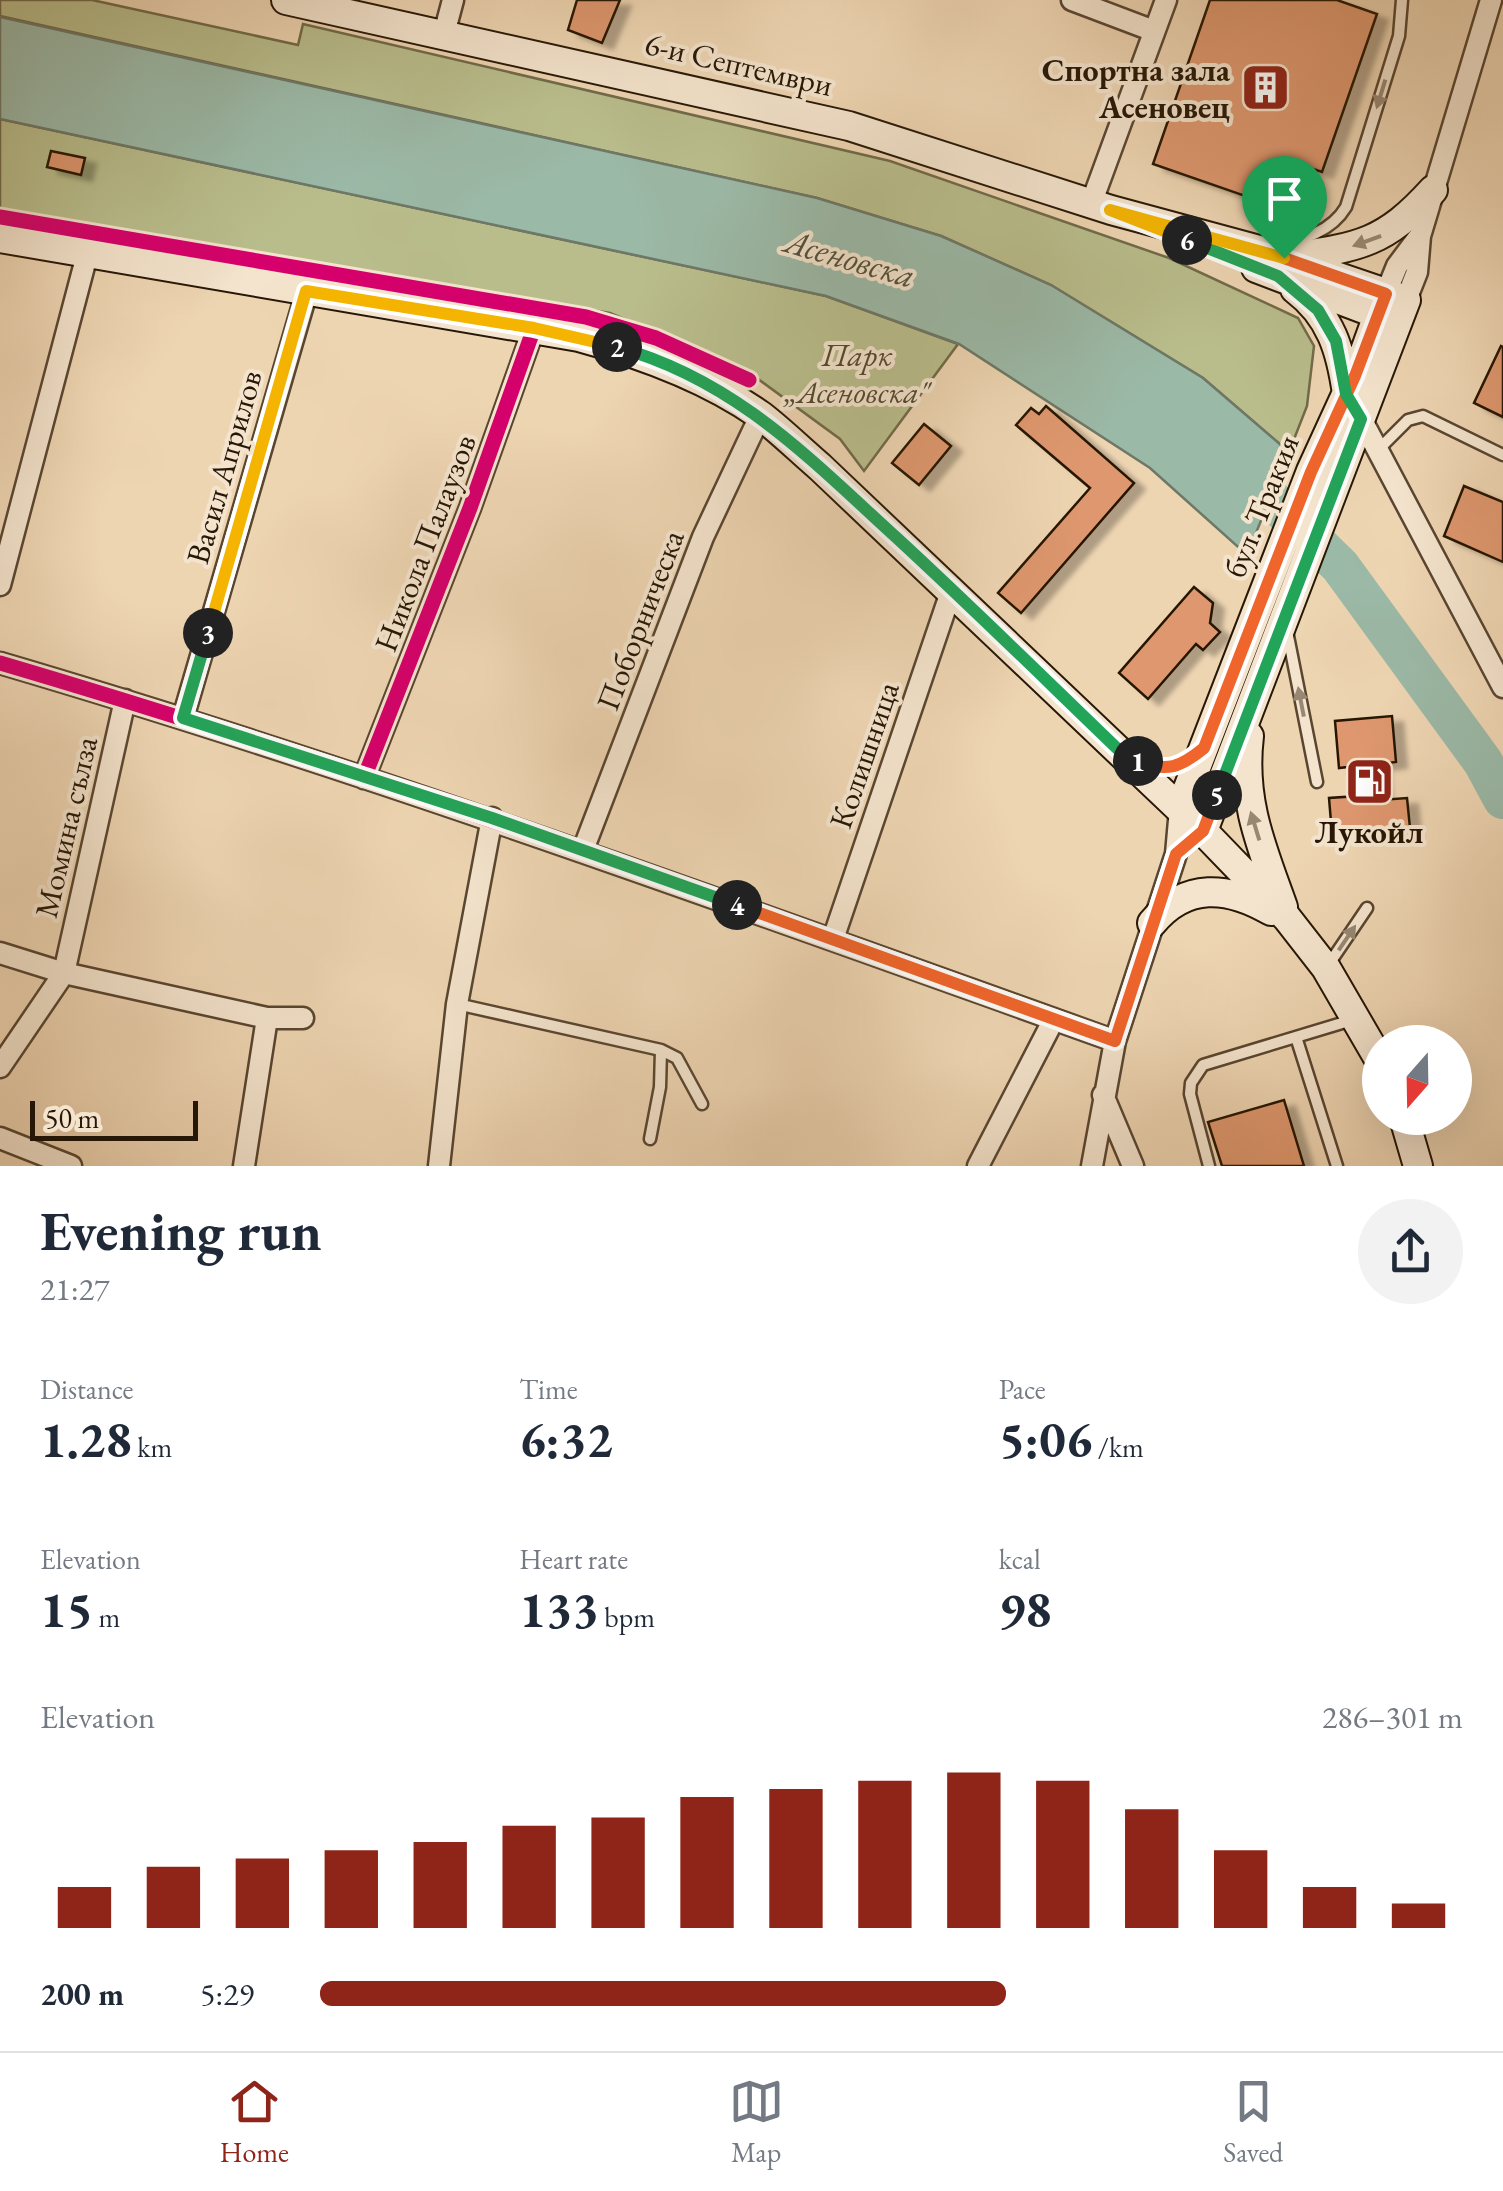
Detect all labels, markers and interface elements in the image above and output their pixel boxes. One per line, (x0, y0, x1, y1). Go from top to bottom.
street label: 6-и Септември (641, 22, 837, 106)
place label: Спортна зала Асеновец (1042, 49, 1231, 128)
building icon: Спортна зала Асеновец (1239, 62, 1291, 114)
one-way arrow (1373, 80, 1388, 110)
pin (1242, 156, 1327, 259)
icon: arrive (1257, 171, 1312, 226)
pin: 6 (1162, 215, 1212, 265)
water label: Асеновска (777, 217, 921, 298)
text: 6 (1180, 222, 1194, 258)
one-way arrow (1351, 234, 1381, 249)
pin: 2 (592, 322, 642, 372)
text: 2 (610, 329, 624, 365)
park label: Парк „Асеновска" (782, 334, 933, 413)
street label: Васил Априлов (176, 365, 272, 569)
street label: Никола Палаузов (364, 428, 486, 658)
street label: бул. Тракия (1213, 429, 1309, 583)
street label: Поборническа (586, 524, 694, 716)
pin: 3 (183, 608, 233, 658)
text: 3 (201, 615, 215, 651)
street label: Колишница (819, 676, 909, 834)
one-way arrow (1292, 686, 1308, 717)
street label: Момина сълза (25, 732, 107, 922)
pin: 1 (1113, 736, 1163, 786)
text: 1 (1131, 743, 1145, 779)
fuel station icon: Лукойл (1343, 756, 1395, 808)
pin: 5 (1192, 770, 1242, 820)
text: 5 (1210, 777, 1224, 813)
one-way arrow (1247, 811, 1262, 841)
place label: Лукойл (1315, 811, 1424, 853)
pin: 4 (712, 880, 762, 930)
text: 4 (730, 887, 744, 923)
one-way arrow (1337, 924, 1355, 951)
north arrow (1362, 1025, 1472, 1135)
map controls (1362, 1025, 1472, 1135)
scale bar (30, 1096, 198, 1140)
text: 50 m (45, 1100, 99, 1136)
text: Evening run (40, 1195, 322, 1266)
button: share (1358, 1199, 1463, 1304)
text: 21:27 (40, 1268, 109, 1310)
text: Distance (40, 1371, 134, 1407)
text: Time (519, 1371, 578, 1407)
text: Pace (999, 1371, 1046, 1407)
text: 1.28 (40, 1407, 132, 1472)
text: 6:32 (519, 1407, 613, 1472)
text: 5:06 (999, 1407, 1092, 1472)
text: km (132, 1429, 172, 1465)
text: /km (1092, 1429, 1144, 1465)
text: Elevation (40, 1541, 141, 1577)
text: Heart rate (519, 1541, 628, 1577)
text: kcal (999, 1541, 1041, 1577)
text: 15 (40, 1577, 93, 1642)
text: 133 (519, 1577, 599, 1642)
text: 98 (999, 1577, 1052, 1642)
text: m (93, 1599, 120, 1635)
text: bpm (599, 1599, 655, 1635)
text: Elevation (40, 1696, 155, 1738)
text: 286–301 m (1322, 1696, 1463, 1738)
text: 200 m (40, 1973, 124, 2015)
text: 5:29 (200, 1973, 254, 2015)
tab: Home (220, 2074, 289, 2170)
tab: Map (729, 2074, 784, 2170)
tab: Saved (1223, 2074, 1283, 2170)

